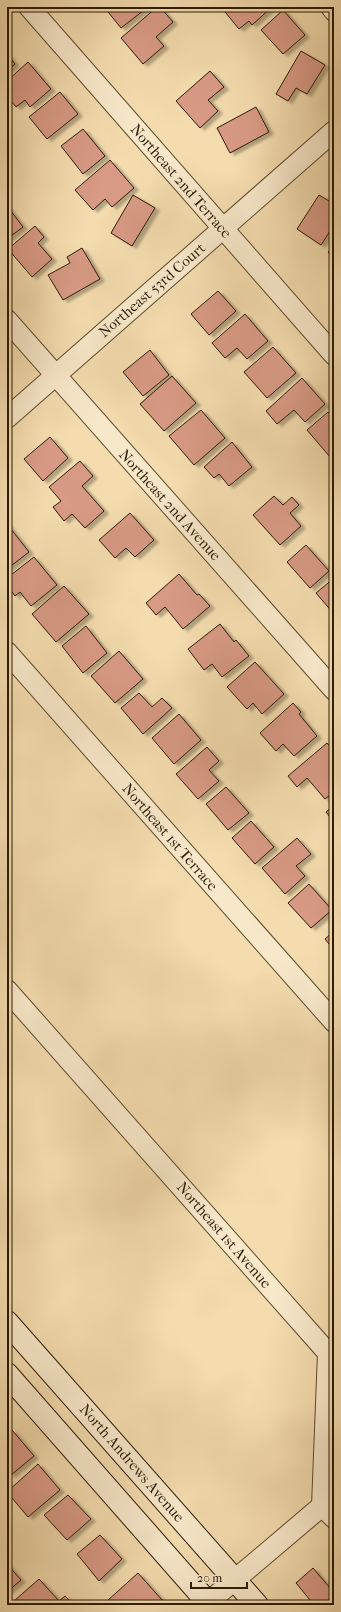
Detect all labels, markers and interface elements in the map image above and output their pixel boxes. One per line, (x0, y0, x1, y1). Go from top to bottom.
street label: Northeast 2nd Terrace (127, 120, 236, 242)
street label: Northeast 53rd Court (95, 238, 209, 341)
street label: Northeast 2nd Avenue (115, 446, 225, 565)
street label: Northeast 1st Terrace (118, 780, 222, 895)
street label: Northeast 1st Avenue (173, 1178, 275, 1292)
street label: North Andrews Avenue (76, 1400, 189, 1526)
scale bar (191, 1564, 247, 1590)
text: 20 m (197, 1571, 222, 1585)

